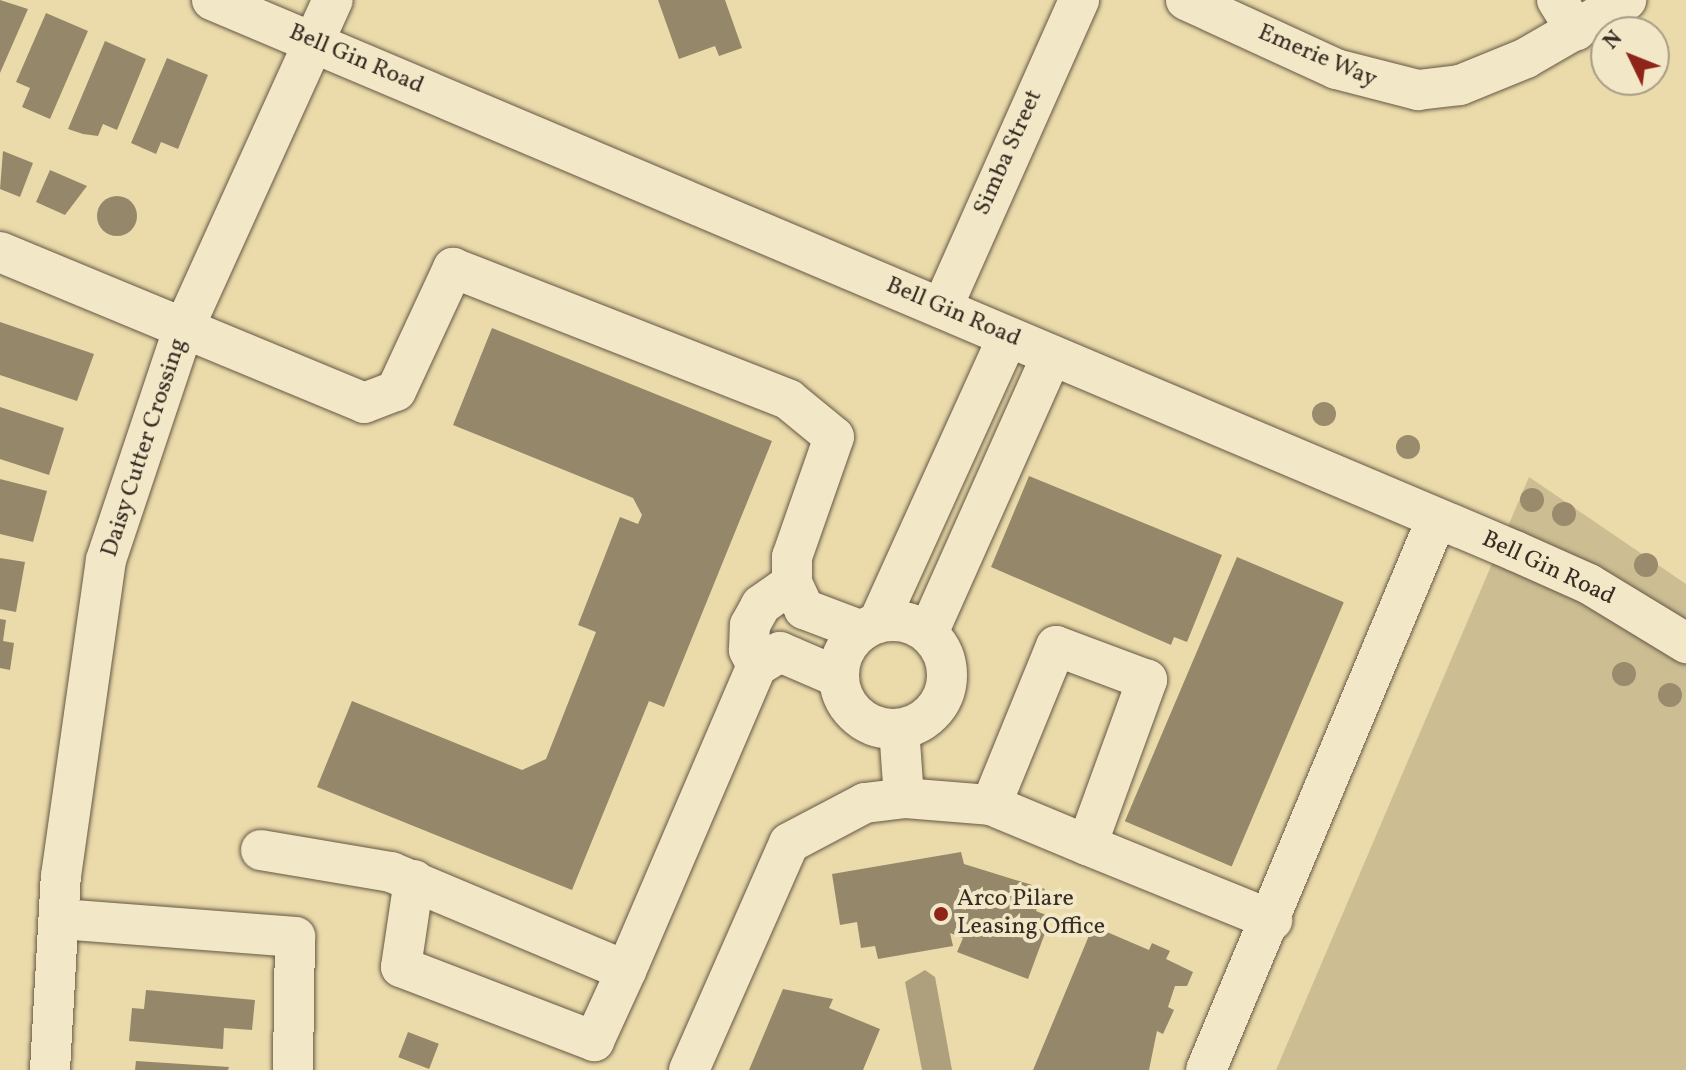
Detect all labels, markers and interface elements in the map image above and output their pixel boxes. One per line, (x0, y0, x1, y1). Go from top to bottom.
north arrow (1590, 16, 1670, 96)
street label: Bell Gin Road (284, 19, 428, 101)
street label: Emerie Way (1253, 19, 1381, 95)
text: N (1597, 24, 1630, 57)
street label: Simba Street (968, 86, 1050, 220)
street label: Bell Gin Road (881, 272, 1025, 354)
street label: Daisy Cutter Crossing (96, 335, 194, 561)
street label: Bell Gin Road (1477, 526, 1619, 612)
place label: Arco Pilare Leasing Office (957, 886, 1105, 942)
marker: Arco Pilare Leasing Office (932, 905, 950, 923)

